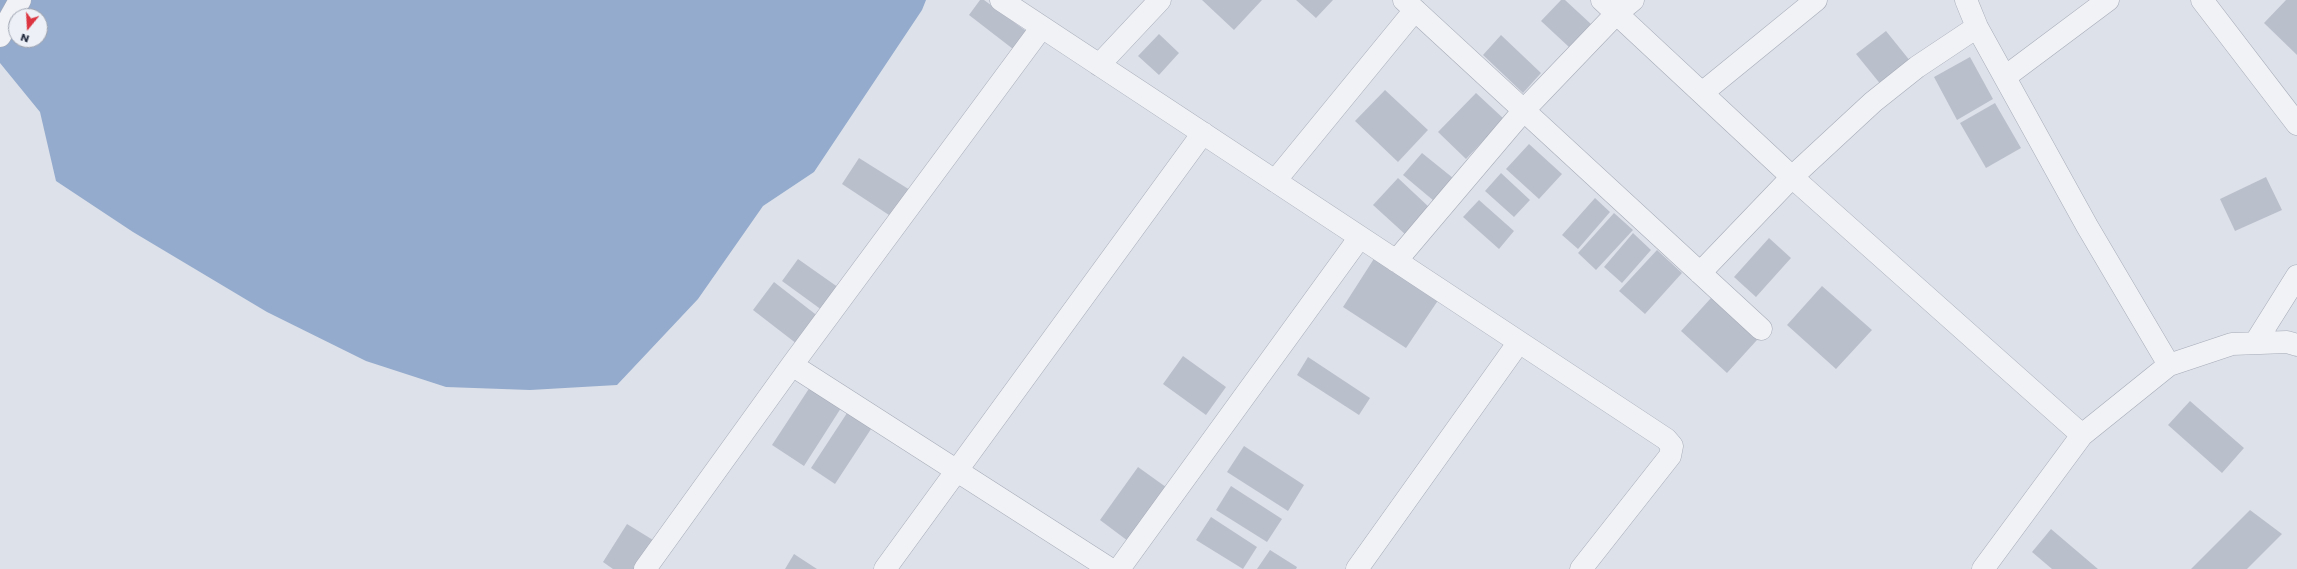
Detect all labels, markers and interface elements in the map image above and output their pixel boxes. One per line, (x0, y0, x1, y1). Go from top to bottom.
north arrow (8, 8, 48, 48)
text: N (18, 30, 31, 47)

